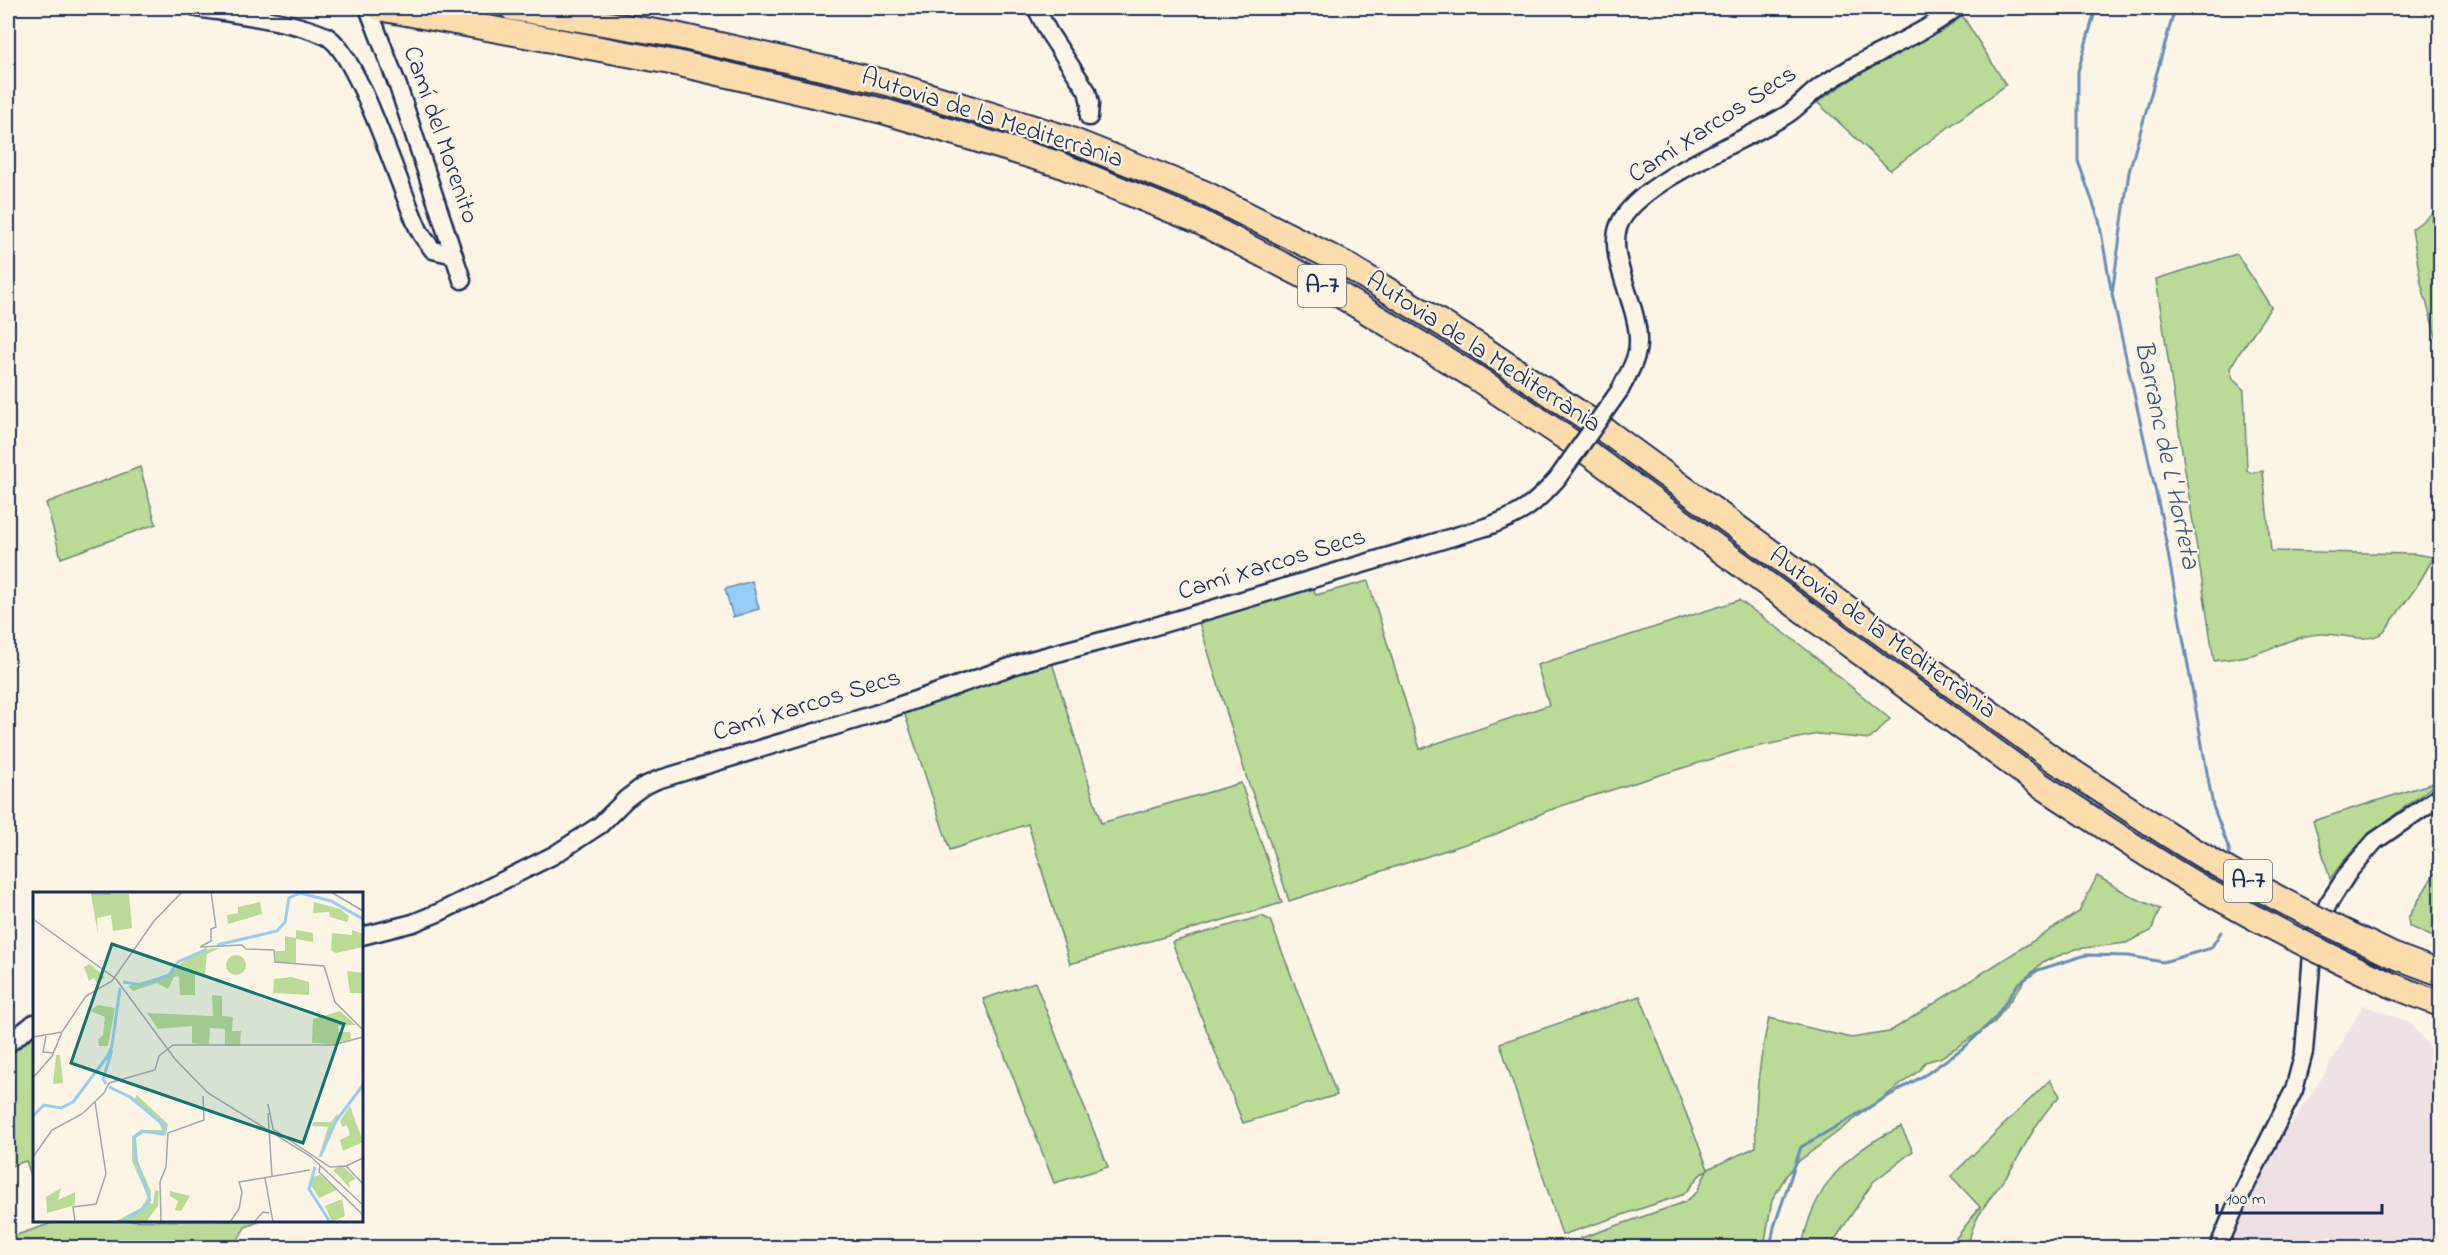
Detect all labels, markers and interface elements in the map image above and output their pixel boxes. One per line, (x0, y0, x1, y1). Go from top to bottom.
street label: Camí del Morenito (392, 41, 488, 229)
street label: Camí Xarcos Secs (1621, 56, 1805, 194)
street label: Autovia de la Mediterrània (856, 59, 1128, 179)
street label: Autovia de la Mediterrània (1358, 262, 1608, 444)
road number: A-7 (1298, 265, 1346, 307)
water label: Barranc de L' Horteta (2123, 337, 2209, 573)
street label: Camí Xarcos Secs (1173, 518, 1371, 612)
street label: Autovia de la Mediterrània (1760, 538, 2004, 730)
street label: Camí Xarcos Secs (708, 659, 906, 753)
road number: A-7 (2224, 860, 2272, 902)
inset map (33, 892, 363, 1222)
scale bar (2217, 1177, 2382, 1215)
text: 100 m (2226, 1187, 2266, 1213)

